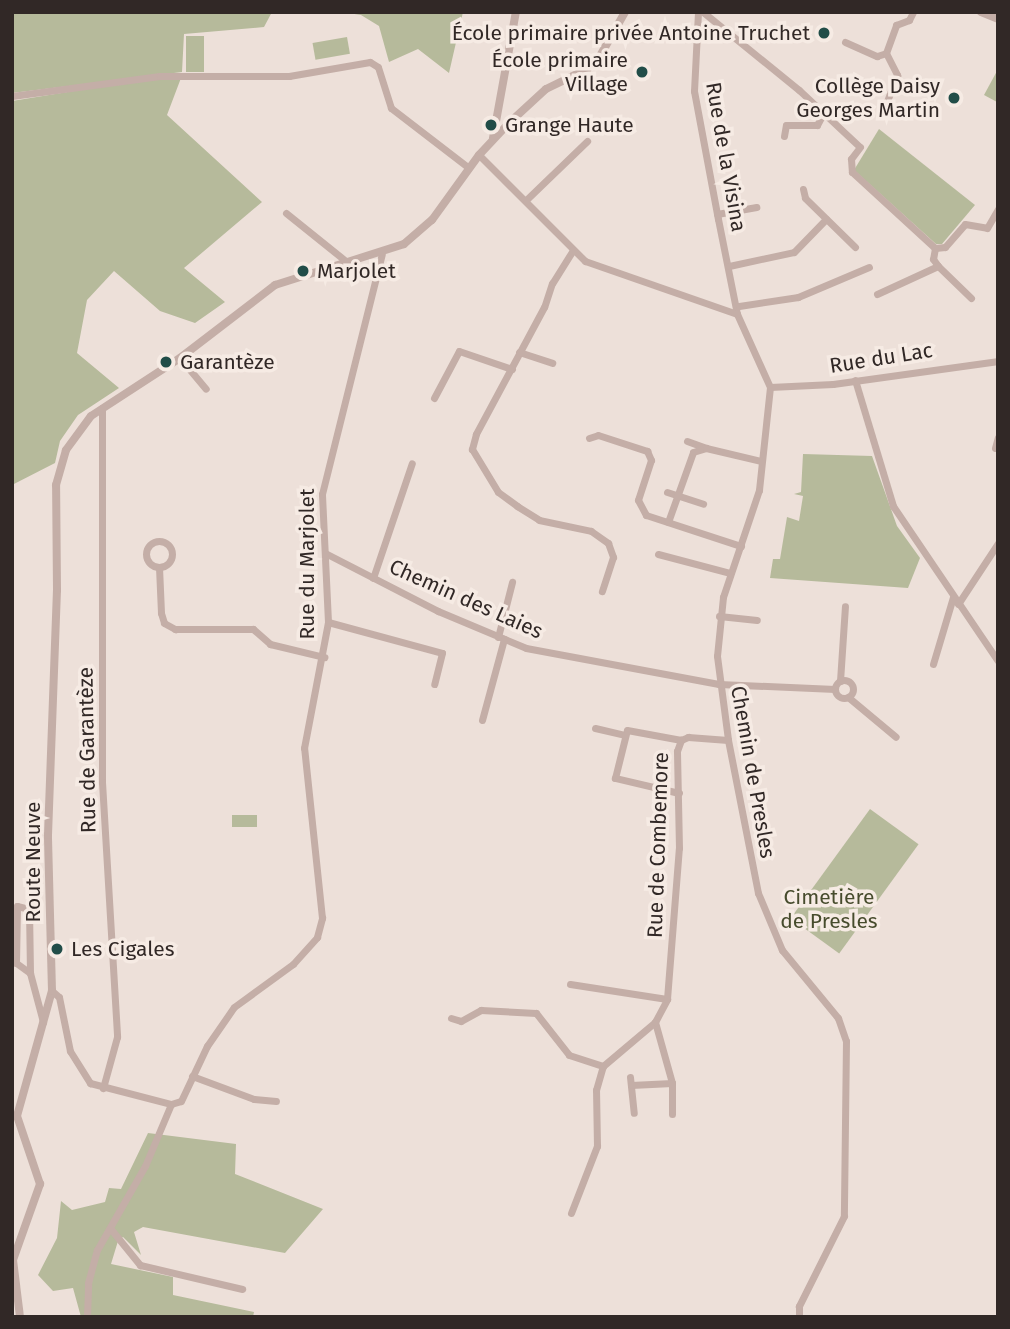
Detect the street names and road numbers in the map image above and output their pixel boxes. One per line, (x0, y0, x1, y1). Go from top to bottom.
street label: Rue de la Visina (700, 80, 752, 234)
street label: Rue du Lac (828, 337, 934, 379)
street label: Rue du Marjolet (294, 488, 320, 640)
street label: Chemin des Laies (385, 554, 547, 644)
street label: Rue de Garantèze (73, 667, 101, 833)
street label: Chemin de Presles (725, 684, 781, 860)
street label: Rue de Combemore (642, 752, 674, 938)
street label: Route Neuve (20, 802, 46, 922)

